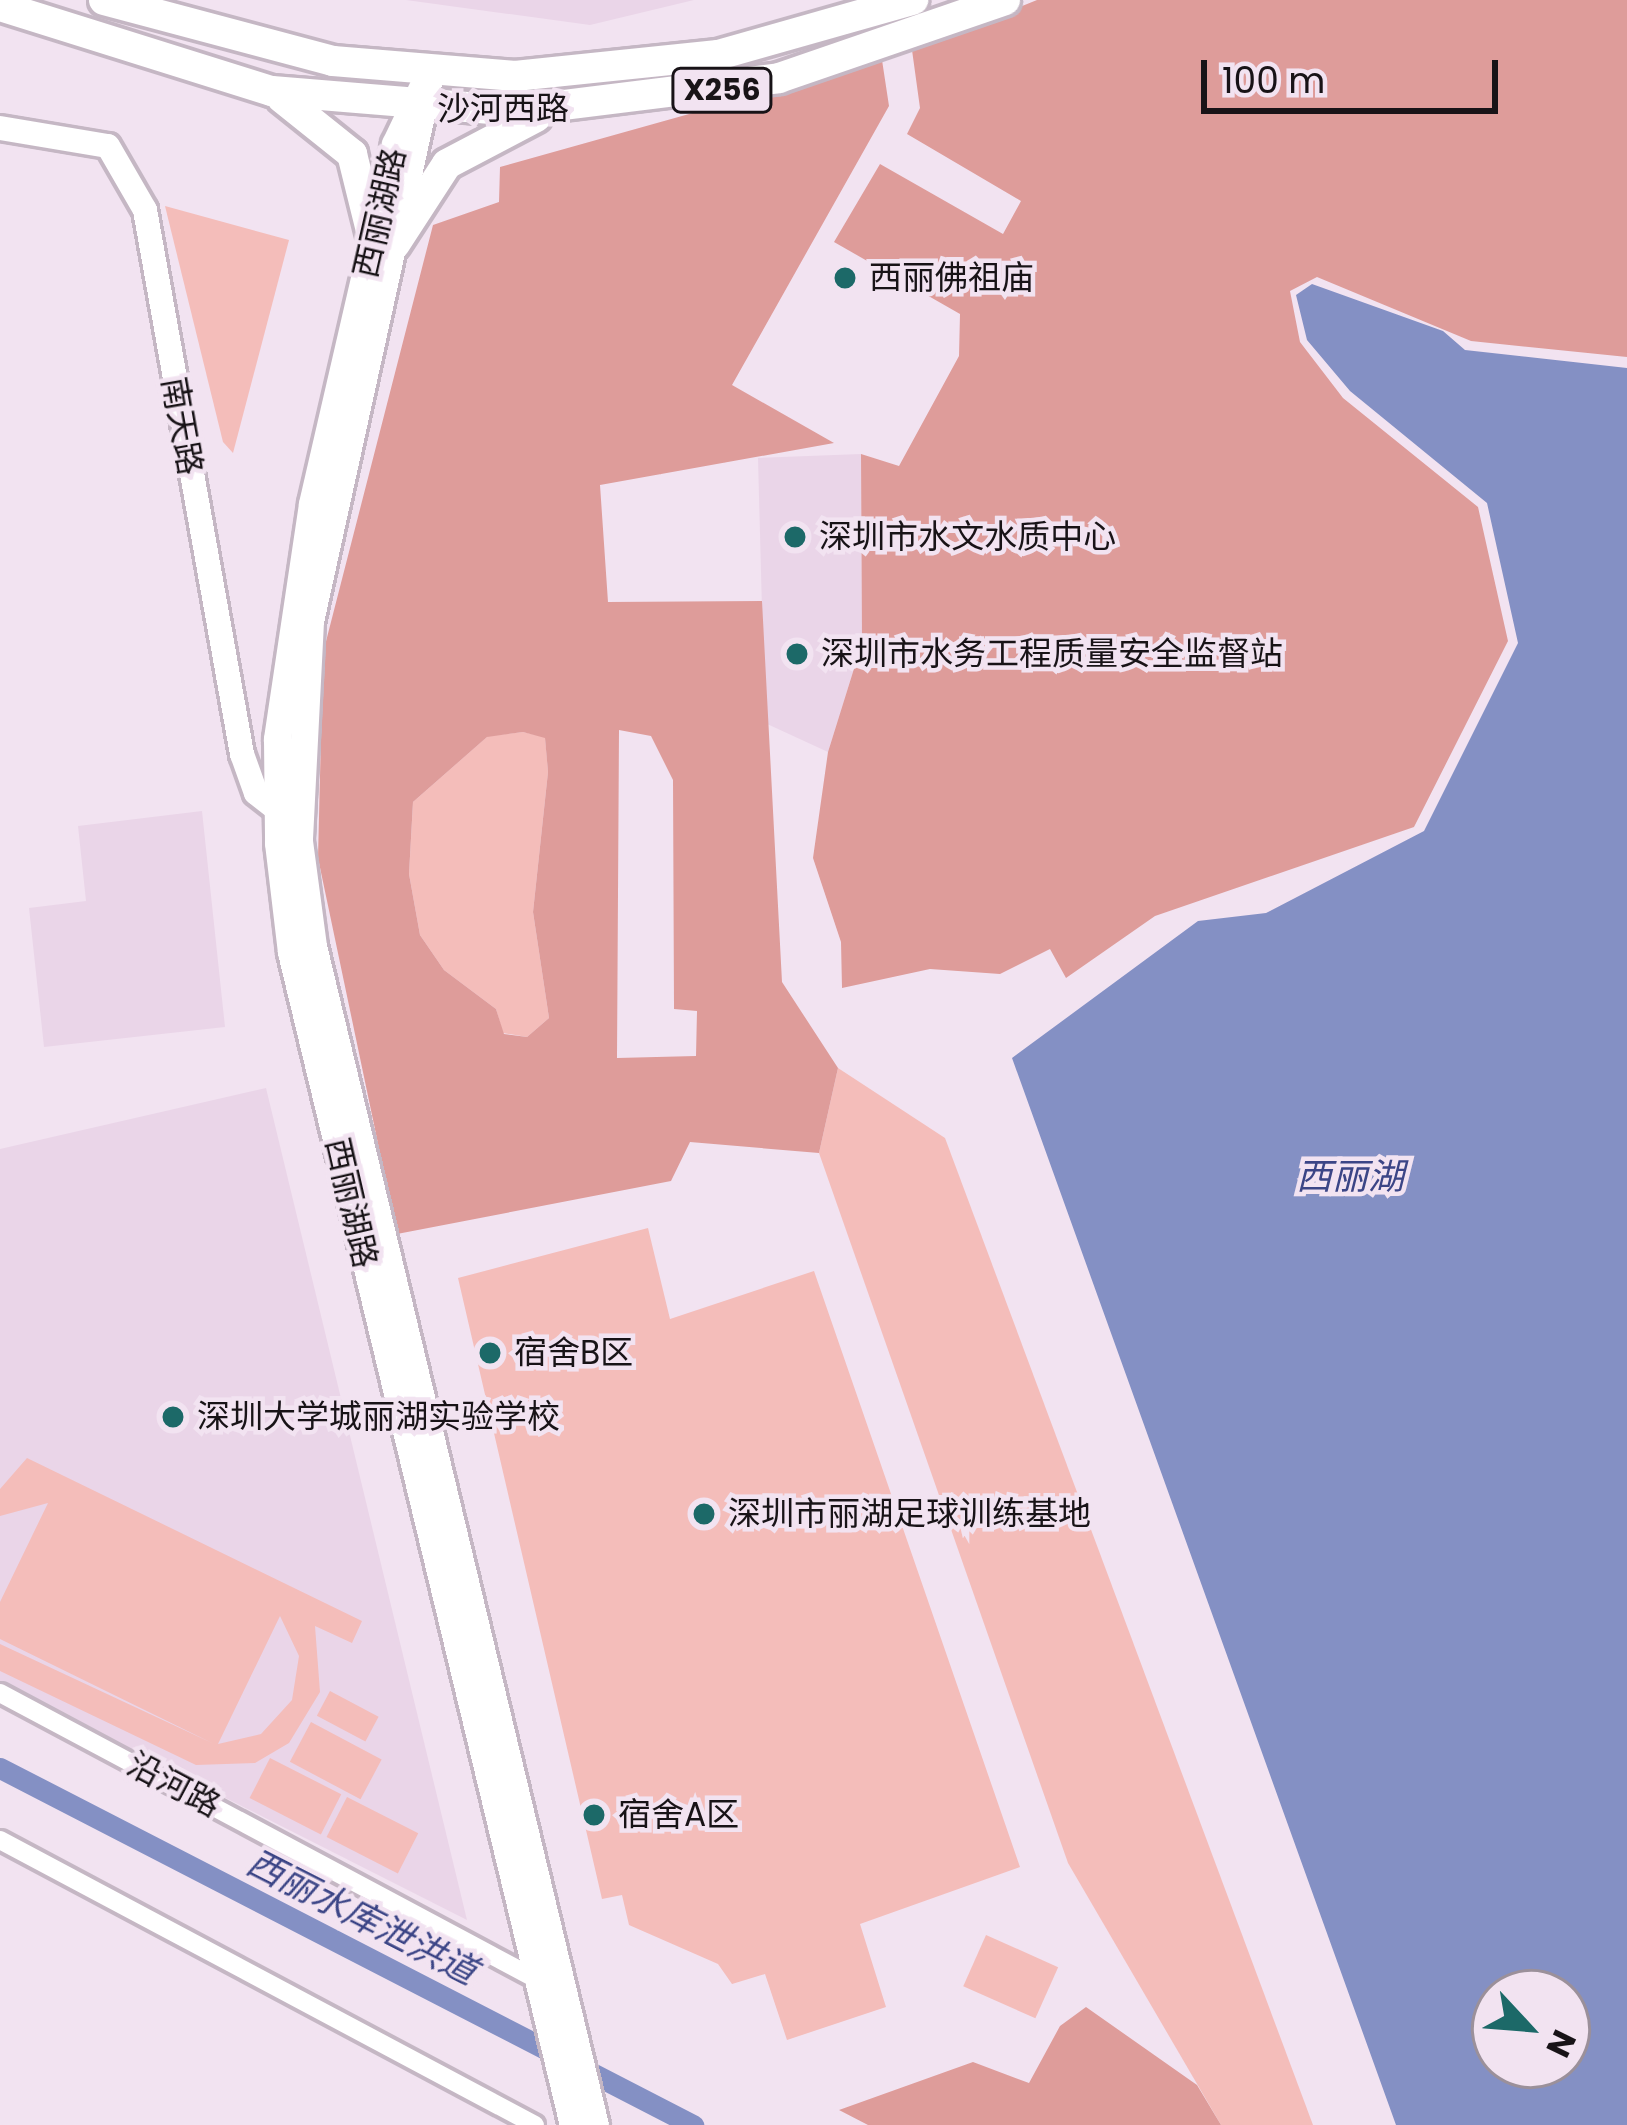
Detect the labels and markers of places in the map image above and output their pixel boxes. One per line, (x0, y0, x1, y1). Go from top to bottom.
place label: 西丽佛祖庙 (869, 258, 1034, 298)
marker: 西丽佛祖庙 (832, 265, 858, 291)
place label: 深圳市水文水质中心 (819, 517, 1116, 557)
marker: 深圳市水文水质中心 (782, 524, 808, 550)
place label: 深圳市水务工程质量安全监督站 (821, 634, 1283, 674)
marker: 深圳市水务工程质量安全监督站 (784, 641, 810, 667)
place label: 宿舍B区 (514, 1333, 633, 1373)
marker: 宿舍B区 (477, 1340, 503, 1366)
place label: 深圳大学城丽湖实验学校 (197, 1397, 560, 1437)
marker: 深圳大学城丽湖实验学校 (160, 1404, 186, 1430)
place label: 深圳市丽湖足球训练基地 (728, 1494, 1091, 1534)
marker: 深圳市丽湖足球训练基地 (691, 1501, 717, 1527)
place label: 宿舍A区 (618, 1795, 739, 1835)
marker: 宿舍A区 (581, 1802, 607, 1828)

